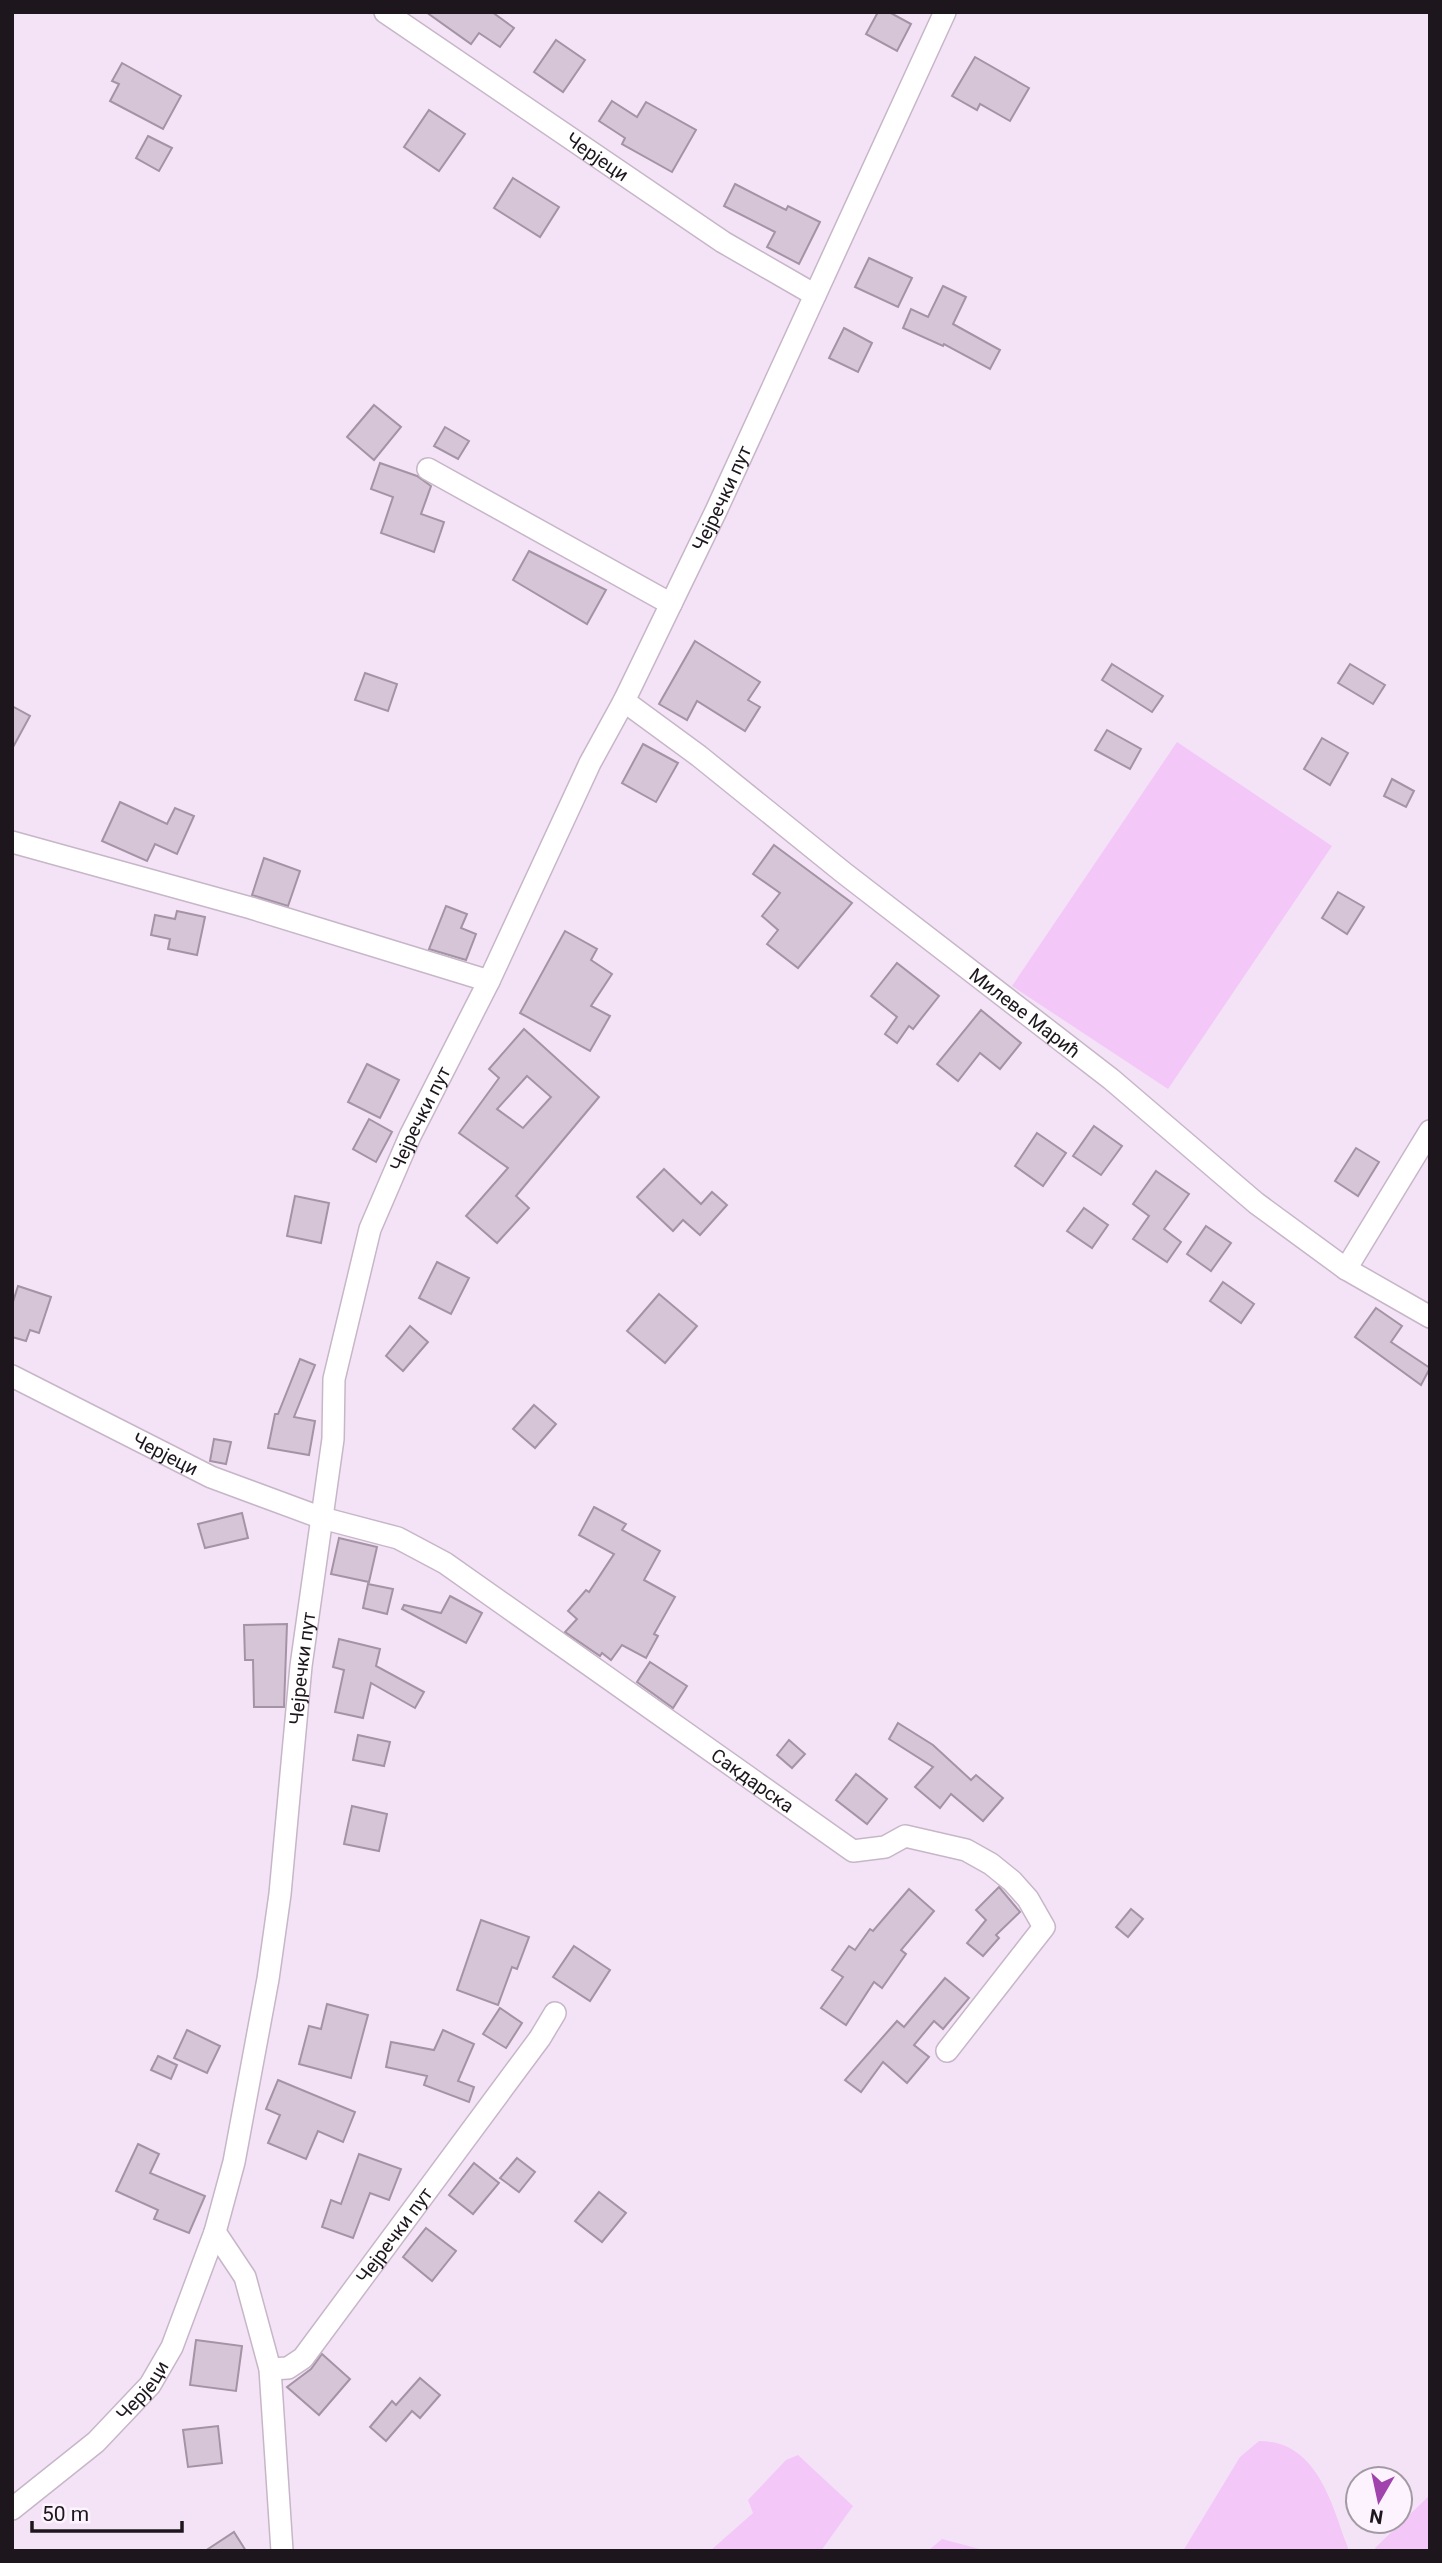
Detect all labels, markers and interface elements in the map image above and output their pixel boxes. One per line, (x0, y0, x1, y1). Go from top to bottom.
street label: Черјеци (562, 128, 633, 186)
street label: Чејречки пут (687, 442, 756, 555)
street label: Милеве Мaрић (965, 963, 1085, 1063)
street label: Чејречки пут (385, 1063, 456, 1175)
street label: Черјеци (128, 1428, 202, 1481)
street label: Чејречки пут (285, 1610, 321, 1726)
street label: Сакдарска (707, 1744, 798, 1818)
street label: Чејречки пут (351, 2183, 438, 2288)
street label: Черјеци (112, 2357, 174, 2425)
north arrow (1344, 2465, 1414, 2535)
scale bar (32, 2490, 182, 2534)
text: 50 m (42, 2502, 89, 2526)
text: N (1368, 2504, 1385, 2529)

